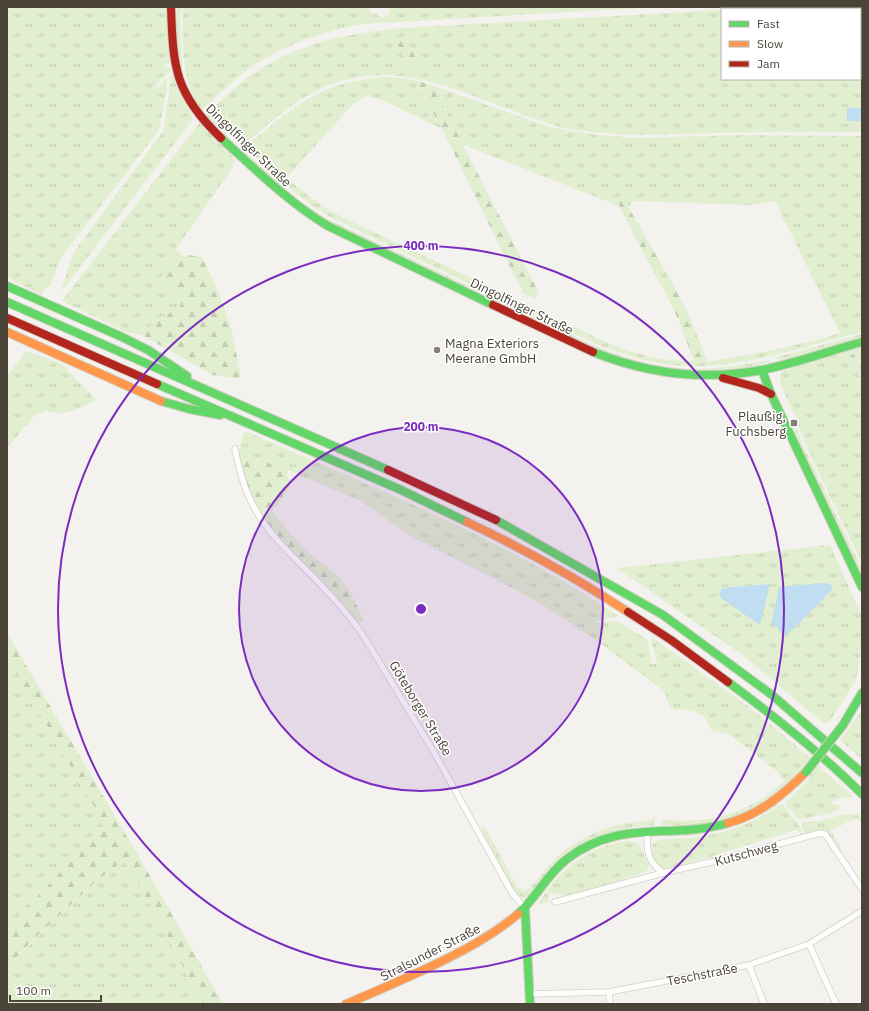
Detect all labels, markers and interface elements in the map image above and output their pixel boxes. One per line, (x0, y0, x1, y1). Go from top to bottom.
legend (721, 8, 861, 80)
text: Fast (757, 16, 780, 31)
text: Slow (757, 36, 783, 51)
text: Jam (757, 56, 780, 71)
street label: Dingolfinger Straße (202, 100, 295, 191)
text: 400 m (403, 238, 439, 253)
street label: Dingolfinger Straße (467, 274, 576, 339)
place label: Magna Exteriors Meerane GmbH (445, 335, 539, 367)
marker: Magna Exteriors Meerane GmbH (432, 345, 442, 355)
place label: Plaußig, Fuchsberg (725, 408, 786, 440)
marker: Plaußig, Fuchsberg (789, 418, 799, 428)
text: 200 m (403, 419, 439, 434)
centre of rings (414, 602, 428, 616)
street label: Göteborger Straße (385, 657, 456, 759)
street label: Kutschweg (713, 837, 779, 870)
street label: Stralsunder Straße (377, 920, 483, 985)
street label: Teschstraße (665, 959, 739, 990)
scale bar (10, 977, 101, 1003)
text: 100 m (16, 983, 51, 998)

